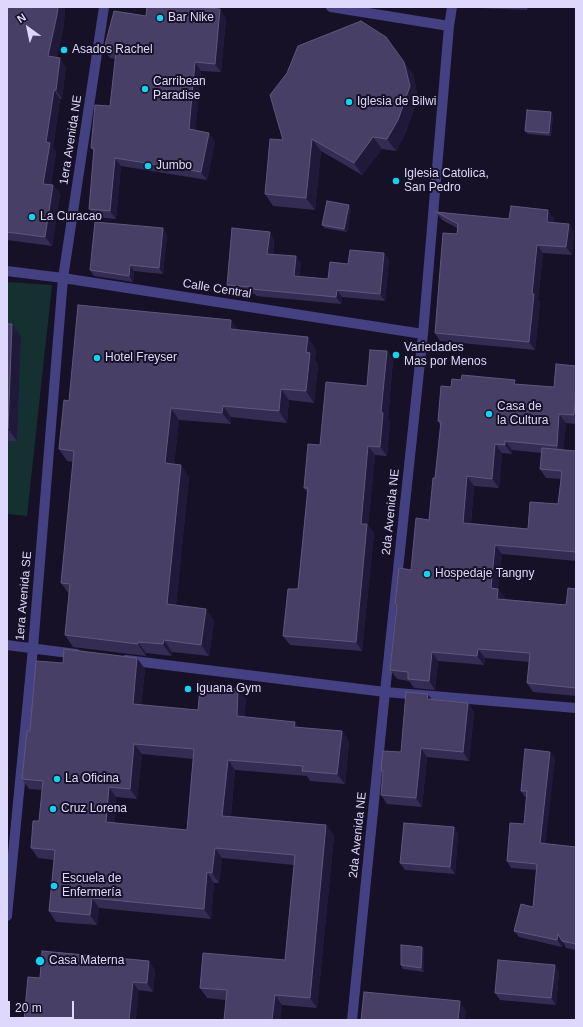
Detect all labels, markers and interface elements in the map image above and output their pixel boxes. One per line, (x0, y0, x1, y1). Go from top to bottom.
north arrow (8, 8, 48, 48)
text: N (15, 11, 28, 25)
place label: Bar Nike (168, 11, 214, 25)
marker: Bar Nike (155, 13, 165, 23)
place label: Asados Rachel (72, 43, 153, 57)
marker: Asados Rachel (59, 45, 69, 55)
place label: Carribean Paradise (153, 75, 206, 103)
marker: Carribean Paradise (140, 84, 150, 94)
street label: 1era Avenida NE (57, 94, 85, 186)
place label: Iglesia de Bilwi (357, 95, 436, 109)
marker: Iglesia de Bilwi (344, 97, 354, 107)
place label: Jumbo (156, 159, 192, 173)
marker: Jumbo (143, 161, 153, 171)
place label: Iglesia Catolica, San Pedro (404, 167, 489, 195)
marker: Iglesia Catolica, San Pedro (391, 176, 401, 186)
place label: La Curacao (40, 210, 102, 224)
marker: La Curacao (27, 212, 37, 222)
street label: Calle Central (182, 276, 252, 302)
place label: Variedades Mas por Menos (404, 341, 487, 369)
marker: Variedades Mas por Menos (391, 350, 401, 360)
place label: Hotel Freyser (105, 351, 177, 365)
marker: Hotel Freyser (92, 353, 102, 363)
place label: Casa de la Cultura (497, 400, 548, 428)
marker: Casa de la Cultura (484, 409, 494, 419)
street label: 2da Avenida NE (379, 468, 403, 556)
street label: 1era Avenida SE (13, 551, 35, 641)
place label: Hospedaje Tangny (435, 567, 534, 581)
marker: Hospedaje Tangny (422, 569, 432, 579)
place label: Iguana Gym (196, 682, 261, 696)
marker: Iguana Gym (183, 684, 193, 694)
place label: La Oficina (65, 772, 119, 786)
marker: La Oficina (52, 774, 62, 784)
street label: 2da Avenida NE (346, 791, 370, 879)
place label: Cruz Lorena (61, 802, 127, 816)
marker: Cruz Lorena (48, 804, 58, 814)
place label: Escuela de Enfermería (62, 872, 121, 900)
marker: Escuela de Enfermería (49, 881, 59, 891)
place label: Casa Materna (49, 954, 124, 968)
marker: Casa Materna (34, 955, 46, 967)
scale bar (10, 993, 76, 1019)
text: 20 m (15, 1001, 42, 1015)

